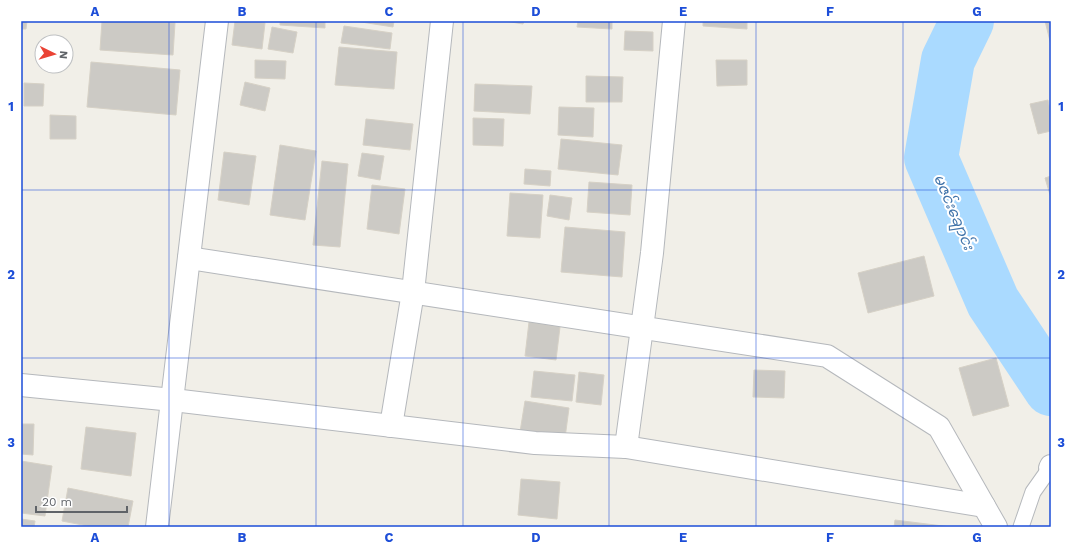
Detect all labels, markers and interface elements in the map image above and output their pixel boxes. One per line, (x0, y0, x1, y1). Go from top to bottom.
text: A (91, 4, 100, 19)
text: B (238, 4, 247, 19)
text: C (385, 4, 394, 19)
text: D (531, 4, 541, 19)
text: E (679, 4, 687, 19)
text: F (826, 4, 834, 19)
text: G (972, 4, 982, 19)
north arrow (34, 34, 74, 74)
text: N (57, 50, 70, 59)
text: 1 (8, 99, 14, 114)
text: 1 (1058, 99, 1064, 114)
water label: မဇင်းချောင်း (927, 171, 980, 254)
text: 2 (7, 267, 15, 282)
text: 2 (1057, 267, 1065, 282)
text: 3 (7, 435, 15, 450)
text: 3 (1057, 435, 1065, 450)
scale bar (36, 488, 127, 514)
text: 20 m (42, 495, 72, 509)
text: A (91, 530, 100, 545)
text: B (238, 530, 247, 545)
text: C (385, 530, 394, 545)
text: D (531, 530, 541, 545)
text: E (679, 530, 687, 545)
text: F (826, 530, 834, 545)
text: G (972, 530, 982, 545)

